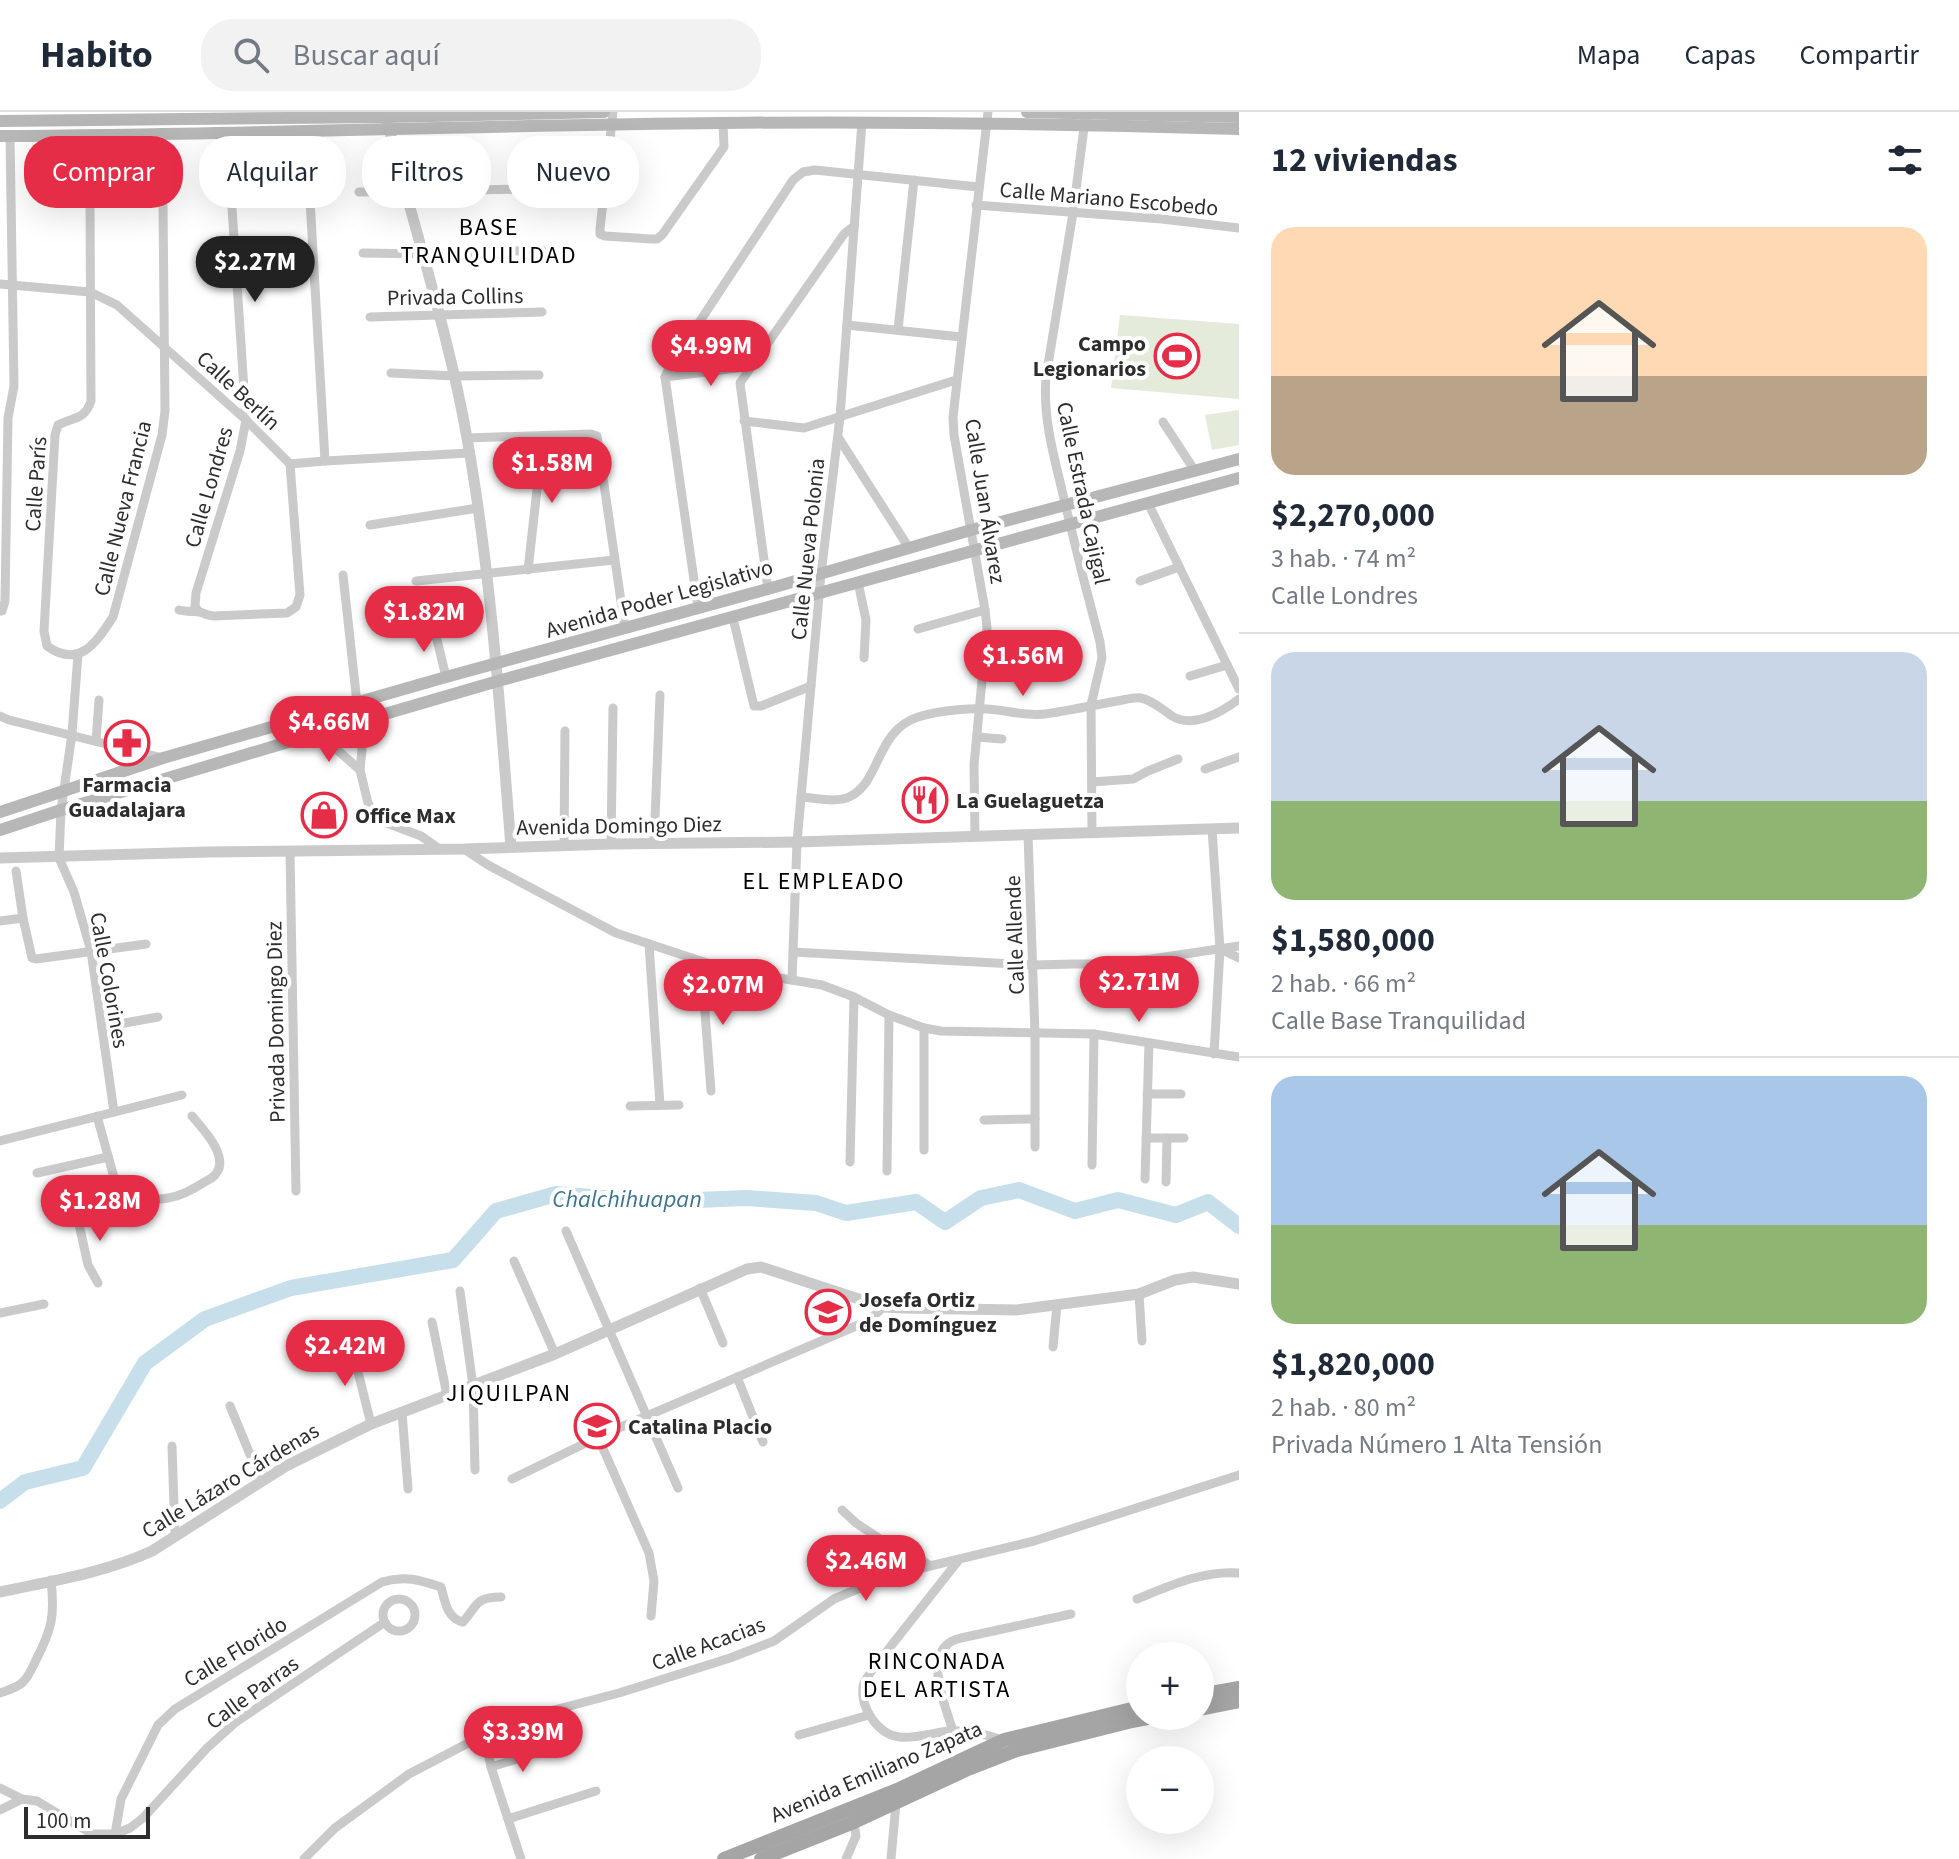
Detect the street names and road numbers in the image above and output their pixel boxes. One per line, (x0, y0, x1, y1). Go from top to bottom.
street label: Calle Mariano Escobedo (998, 174, 1220, 224)
street label: Privada Collins (386, 280, 524, 314)
street label: Calle Berlín (189, 343, 288, 438)
street label: Calle Estrada Cajigal (1048, 399, 1118, 587)
street label: Calle Juan Álvarez (956, 416, 1014, 586)
street label: Calle Nueva Francia (86, 417, 160, 599)
street label: Calle Londres (176, 423, 241, 551)
street label: Calle París (17, 436, 55, 533)
street label: Calle Nueva Polonia (783, 457, 833, 642)
street label: Avenida Poder Legislativo (542, 551, 777, 647)
street label: Avenida Domingo Diez (516, 808, 722, 844)
street label: Calle Allende (997, 875, 1033, 995)
street label: Calle Colorines (81, 910, 137, 1051)
street label: Privada Domingo Diez (258, 921, 294, 1123)
street label: Calle Lázaro Cárdenas (136, 1415, 325, 1547)
street label: Calle Florido (178, 1608, 293, 1695)
street label: Calle Acacias (647, 1609, 770, 1679)
street label: Calle Parras (200, 1648, 306, 1737)
street label: Avenida Emiliano Zapata (766, 1713, 987, 1831)

